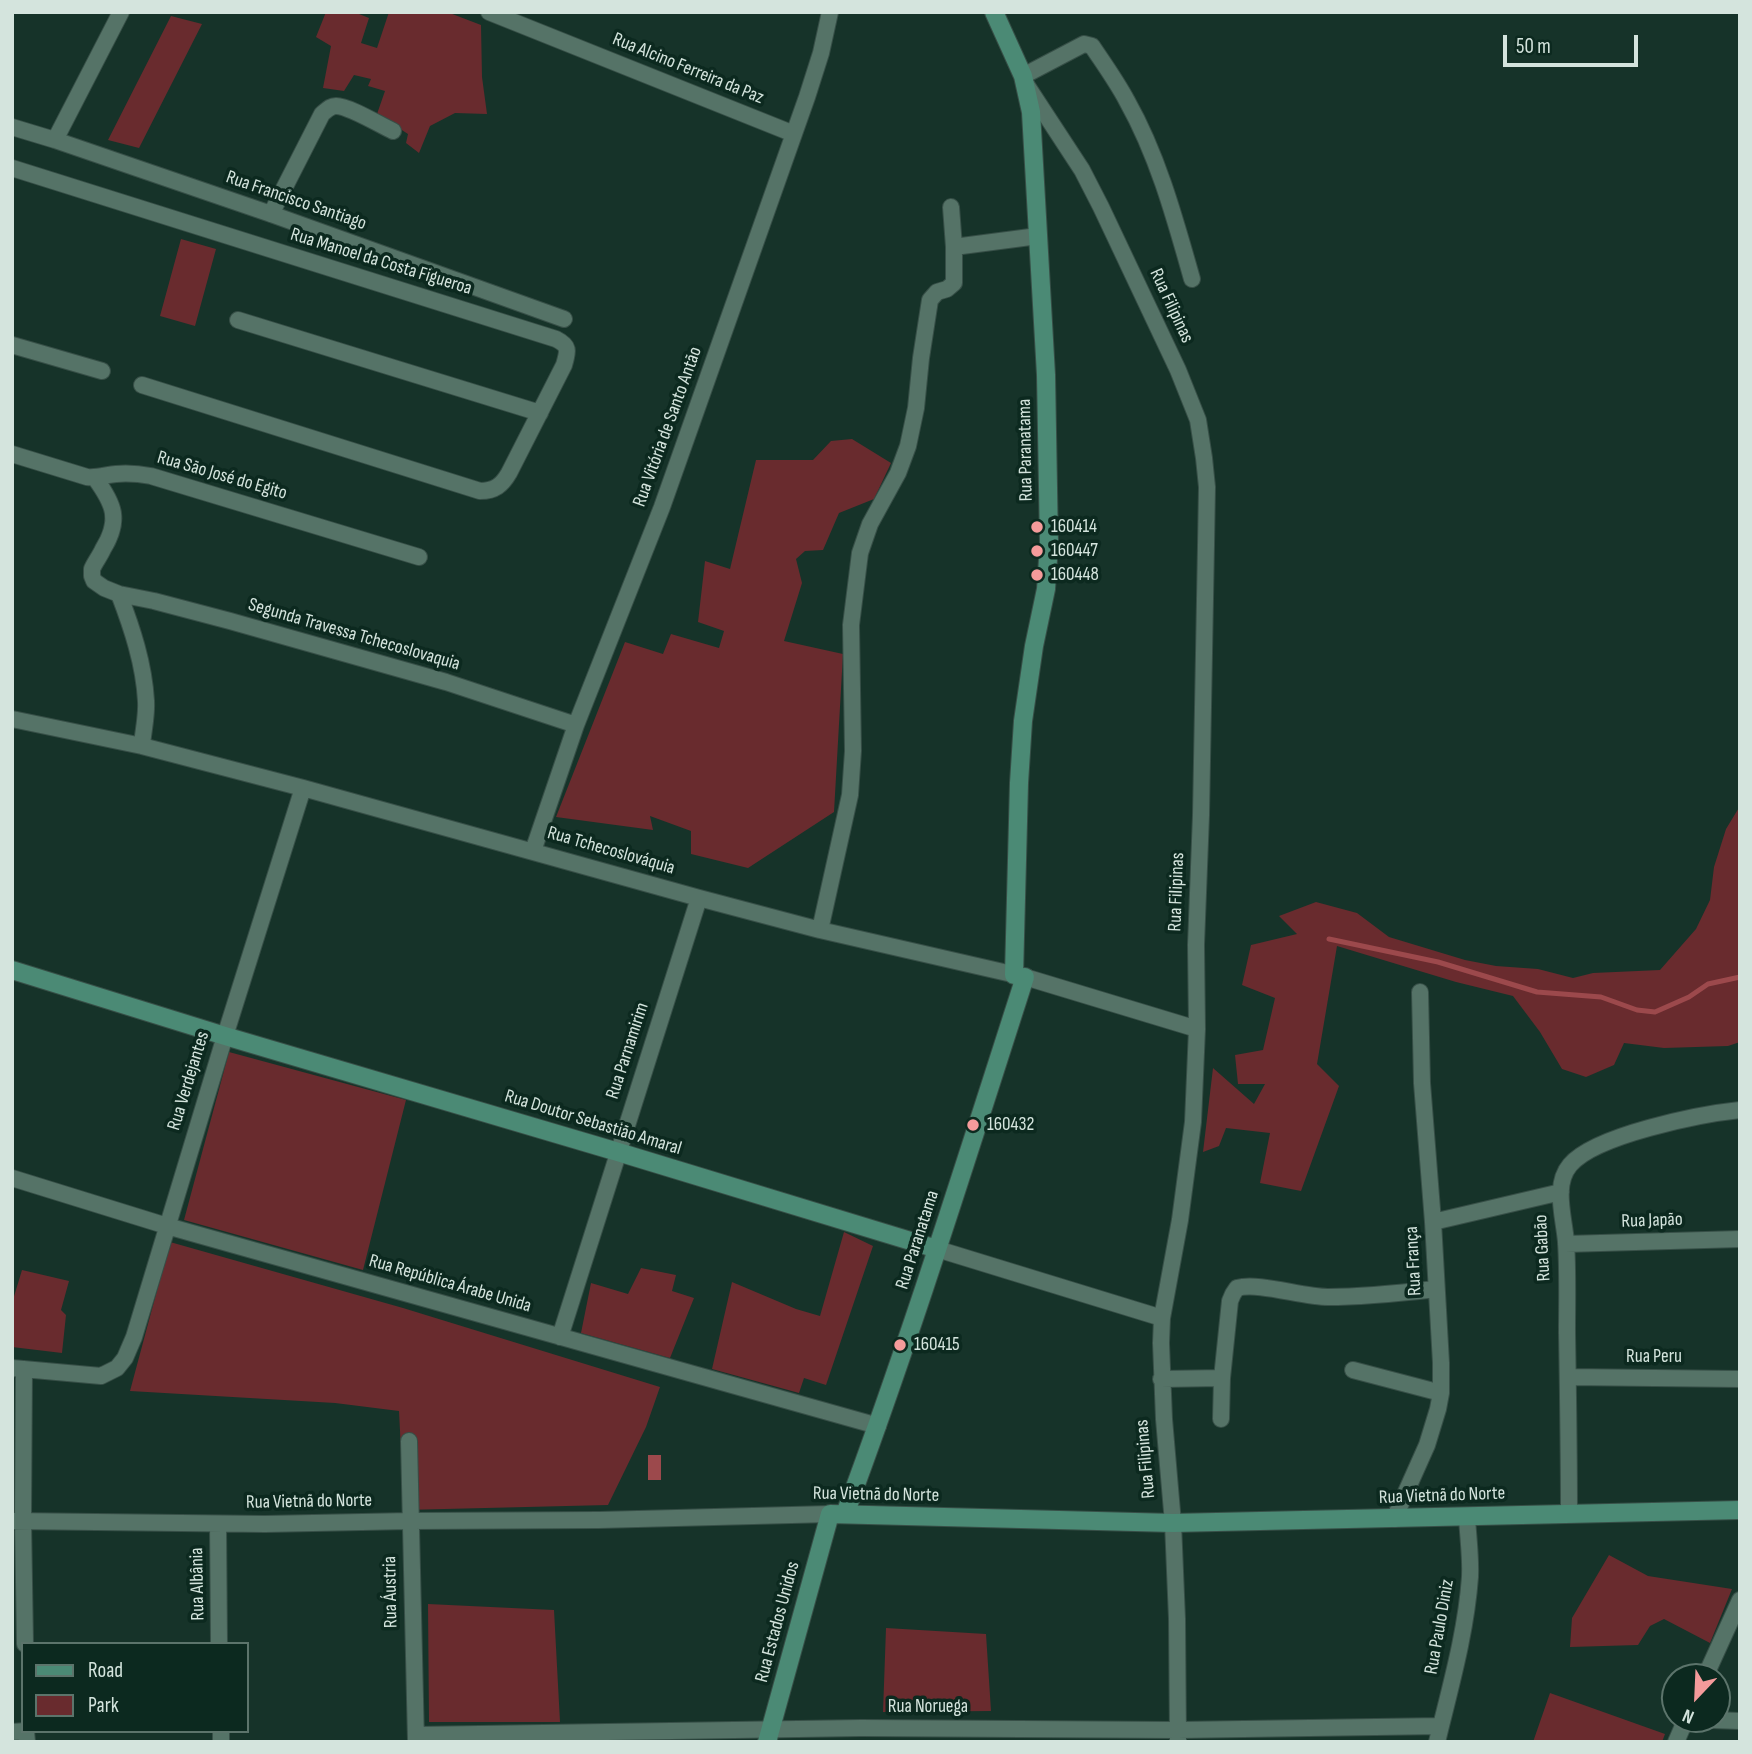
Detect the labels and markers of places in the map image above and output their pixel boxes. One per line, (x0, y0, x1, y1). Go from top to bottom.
place label: 160414 (1051, 516, 1097, 538)
marker: 160414 (1029, 519, 1045, 535)
place label: 160447 (1051, 540, 1098, 562)
marker: 160447 (1029, 543, 1045, 559)
place label: 160448 (1051, 564, 1099, 586)
marker: 160448 (1029, 567, 1045, 583)
place label: 160432 (987, 1114, 1034, 1136)
marker: 160432 (965, 1117, 981, 1133)
place label: 160415 (914, 1334, 960, 1356)
marker: 160415 (892, 1337, 908, 1353)

